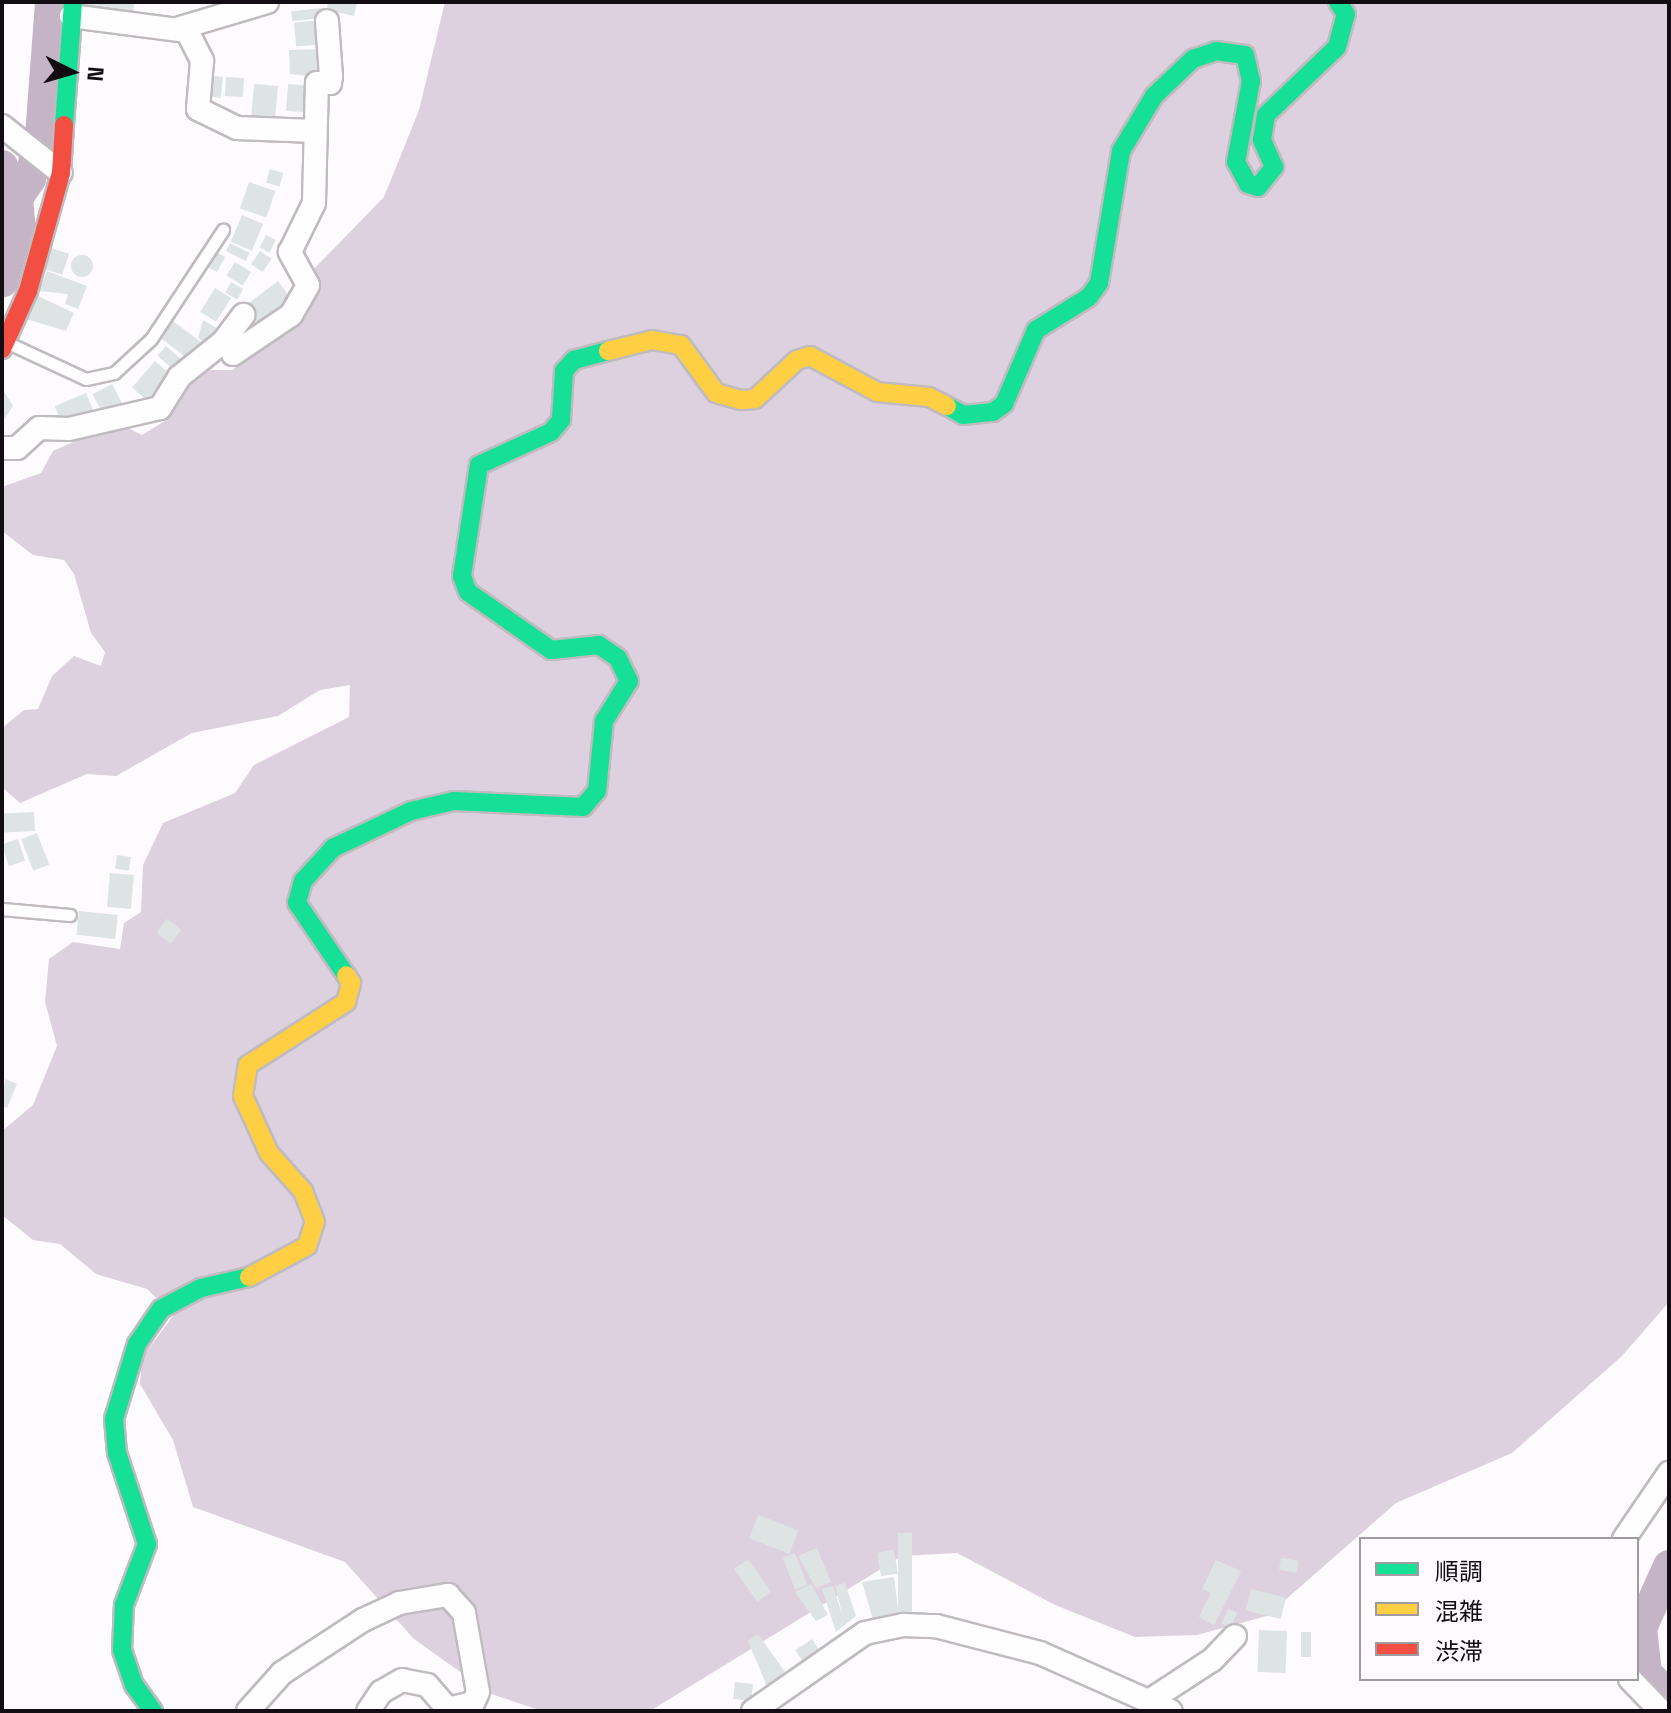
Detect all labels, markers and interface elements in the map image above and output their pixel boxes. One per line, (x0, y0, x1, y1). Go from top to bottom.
north arrow (32, 32, 112, 112)
text: N (81, 66, 110, 83)
legend (1359, 1537, 1639, 1681)
text: 順調 (1435, 1556, 1483, 1587)
text: 混雑 (1435, 1596, 1483, 1627)
text: 渋滞 (1435, 1636, 1483, 1667)

